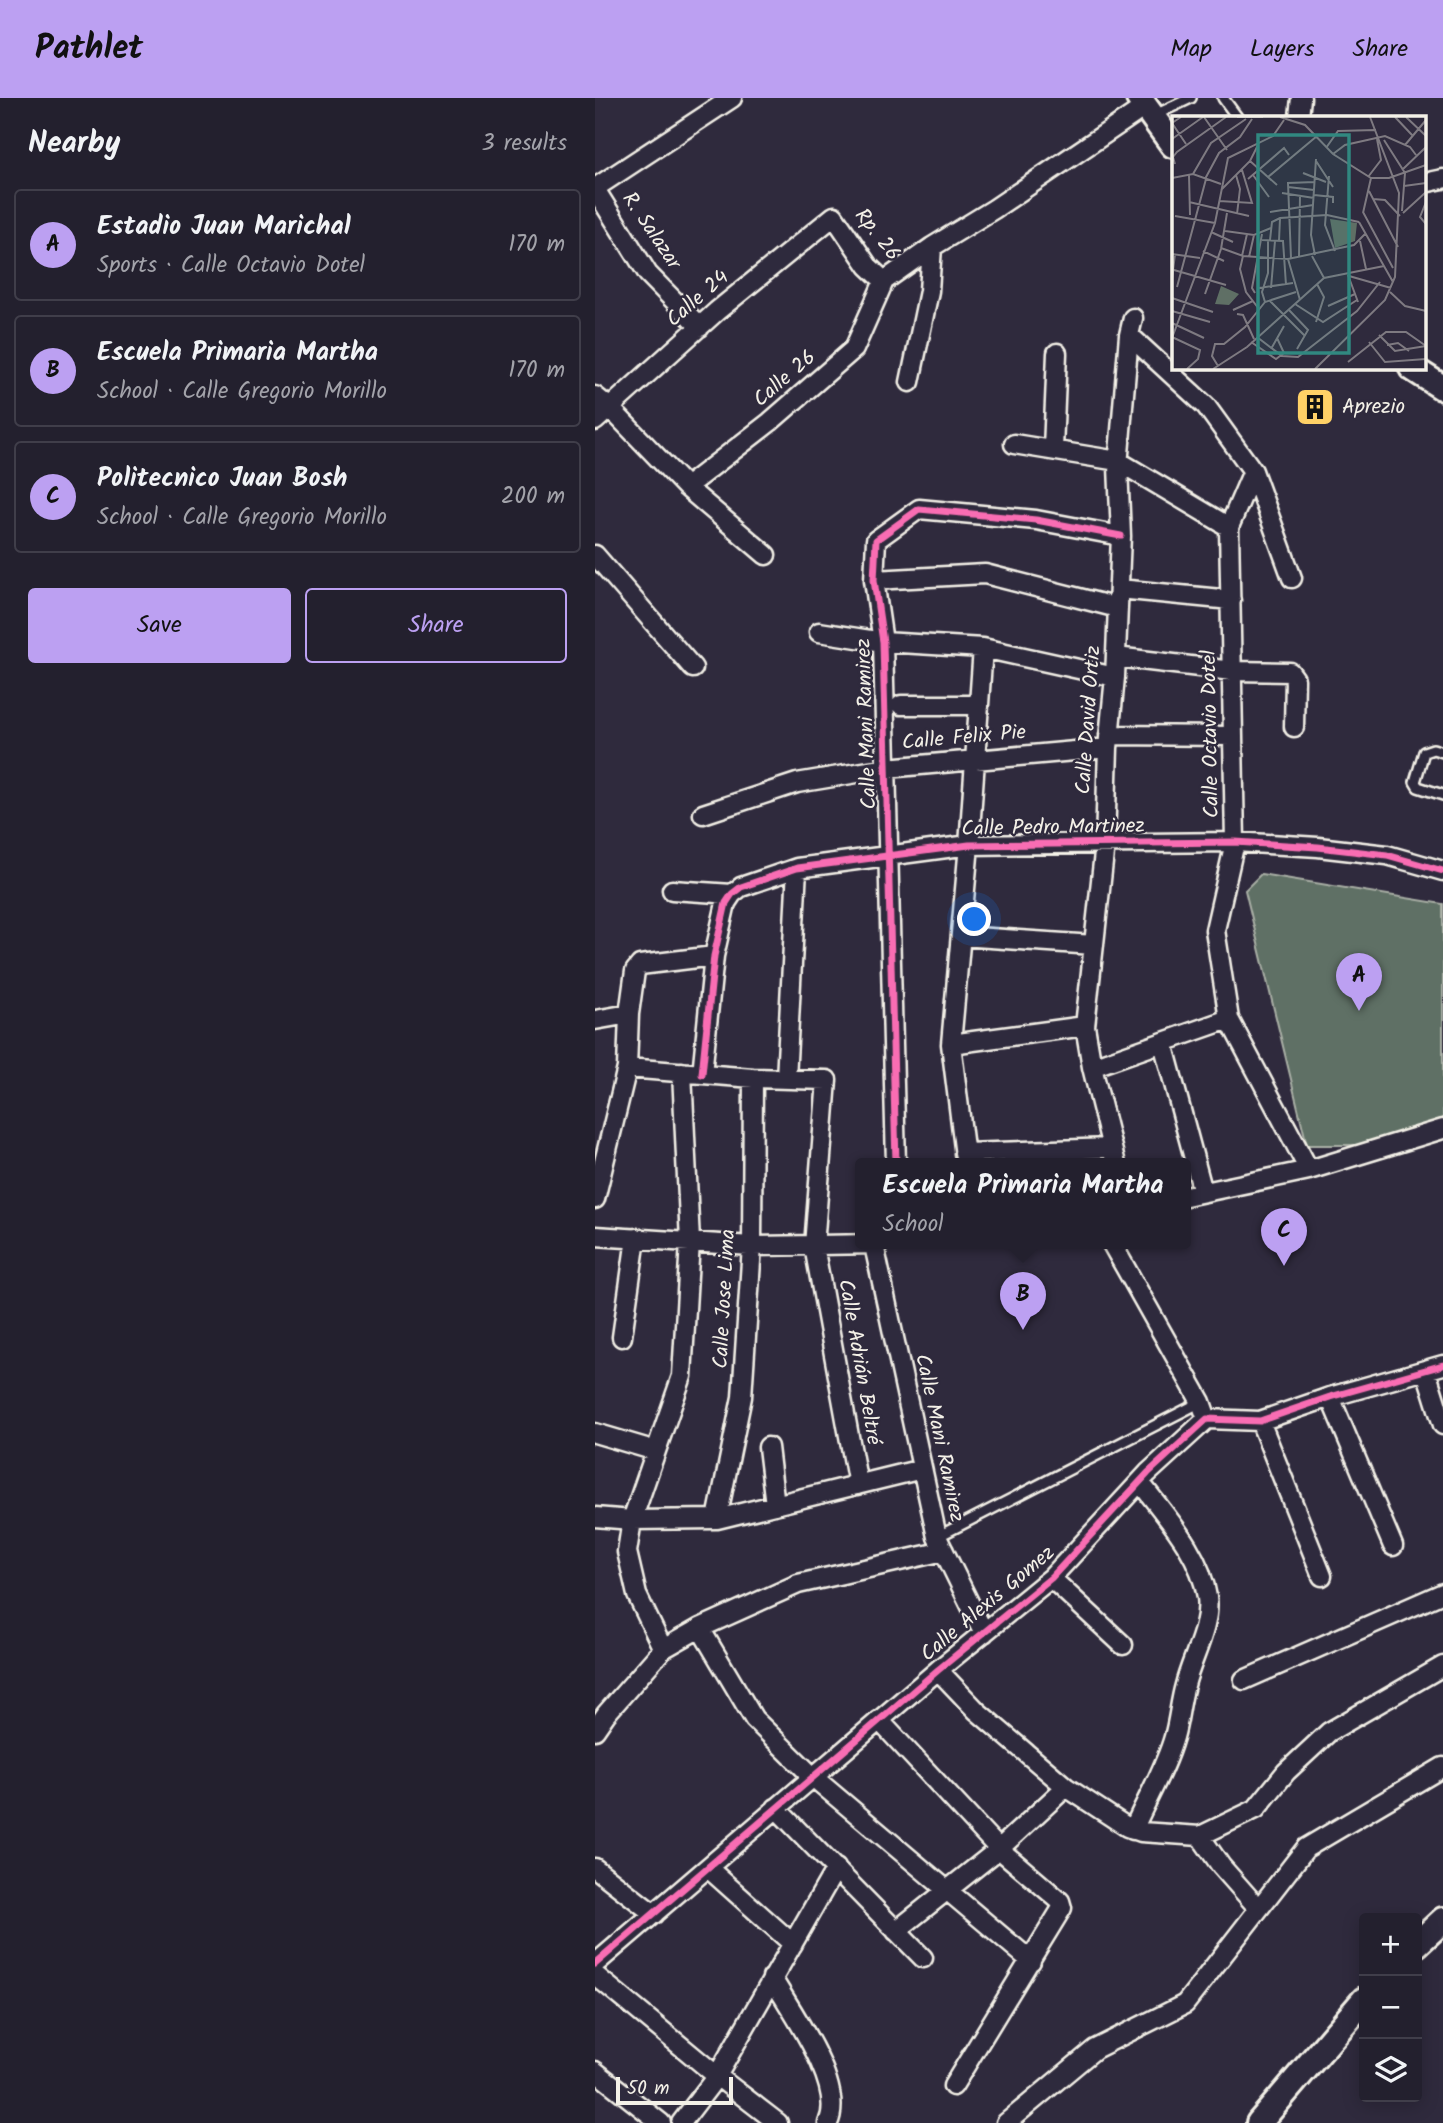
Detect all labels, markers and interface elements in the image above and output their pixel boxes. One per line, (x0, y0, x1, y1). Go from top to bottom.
text: Pathlet (35, 23, 143, 76)
text: Map (1170, 30, 1212, 69)
text: Layers (1250, 30, 1314, 69)
text: Share (1352, 30, 1408, 69)
inset map (1172, 116, 1425, 369)
text: Nearby (28, 120, 120, 168)
text: 3 results (481, 126, 567, 162)
street label: R. Salazar (613, 185, 690, 277)
street label: Rp. 26 (846, 201, 908, 269)
text: Estadio Juan Marichal (97, 206, 351, 248)
text: A (46, 227, 60, 263)
text: 170 m (508, 227, 565, 263)
text: Sports · Calle Octavio Dotel (97, 248, 365, 284)
street label: Calle 24 (659, 262, 737, 336)
text: Escuela Primaria Martha (97, 332, 378, 374)
street label: Calle 26 (746, 342, 824, 416)
text: B (46, 353, 60, 389)
text: 170 m (508, 353, 565, 389)
text: School · Calle Gregorio Morillo (97, 374, 387, 410)
building icon: Aprezio (1294, 386, 1336, 428)
place label: Aprezio (1342, 391, 1405, 424)
text: Politecnico Juan Bosh (97, 458, 347, 500)
text: C (46, 479, 60, 515)
text: 200 m (501, 479, 565, 515)
text: School · Calle Gregorio Morillo (97, 500, 387, 536)
button: Save (28, 588, 291, 663)
button: Share (305, 588, 567, 663)
street label: Calle Mani Ramirez (848, 638, 886, 810)
street label: Calle David Ortiz (1067, 645, 1111, 795)
street label: Calle Octavio Dotel (1193, 650, 1229, 818)
street label: Calle Felix Pie (901, 716, 1028, 760)
street label: Calle Pedro Martinez (961, 810, 1145, 846)
your location (957, 902, 991, 936)
pin: A (1336, 953, 1382, 1011)
popup (855, 1158, 1191, 1249)
text: Escuela Primaria Martha (882, 1165, 1164, 1207)
text: School (882, 1207, 944, 1243)
pin: C (1261, 1208, 1307, 1266)
street label: Calle Jose Lima (705, 1228, 745, 1370)
pin: B (1000, 1272, 1046, 1330)
street label: Calle Adrián Beltré (828, 1277, 890, 1448)
street label: Calle Mani Ramirez (905, 1351, 973, 1525)
street label: Calle Alexis Gomez (913, 1538, 1063, 1670)
map controls (1359, 1913, 1422, 2102)
button: + (1359, 1913, 1422, 1976)
button: − (1359, 1976, 1422, 2039)
button: layers (1359, 2039, 1422, 2102)
scale bar (616, 2074, 733, 2106)
text: 50 m (627, 2074, 669, 2104)

